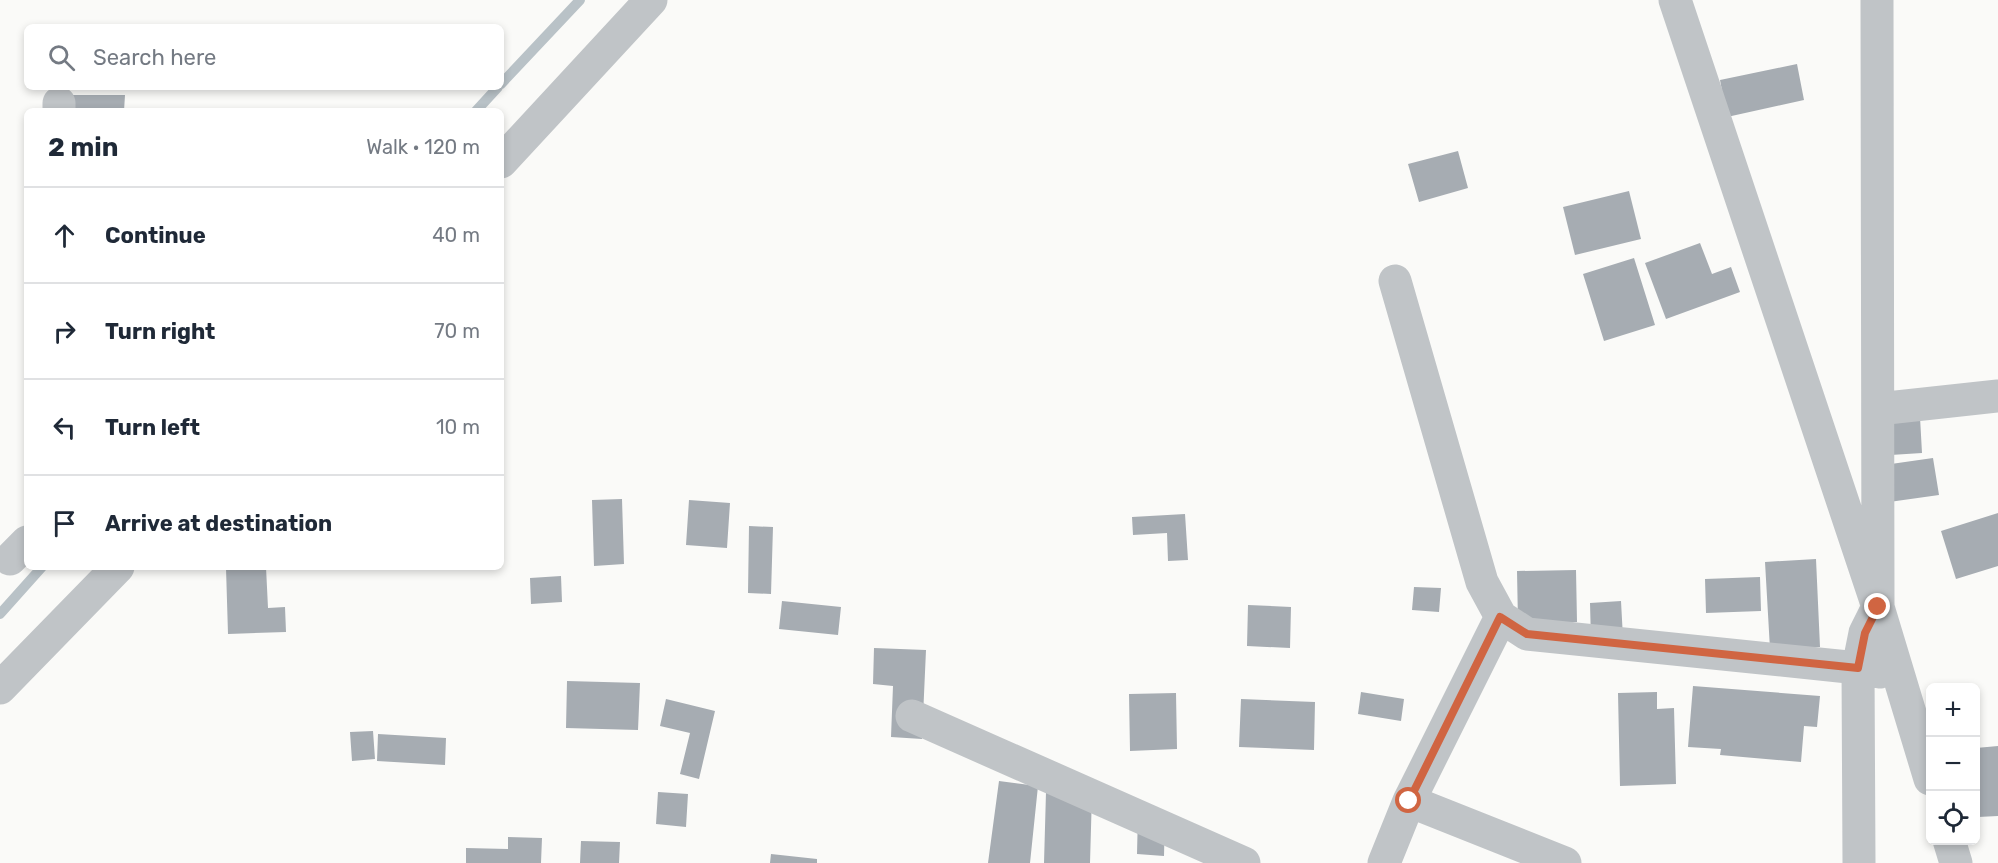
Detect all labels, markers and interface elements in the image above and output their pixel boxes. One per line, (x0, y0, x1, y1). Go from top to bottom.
search box (24, 24, 504, 90)
icon: search (45, 41, 78, 74)
text: Search here (93, 44, 216, 71)
text: 2 min (48, 132, 118, 163)
text: Walk · 120 m (366, 135, 480, 159)
icon: ahead (48, 219, 81, 252)
text: Continue (105, 222, 206, 249)
text: 40 m (432, 223, 480, 247)
icon: right (48, 315, 81, 348)
text: Turn right (105, 318, 215, 345)
text: 70 m (434, 319, 480, 343)
icon: left (48, 411, 81, 444)
text: Turn left (105, 414, 200, 441)
text: 10 m (436, 415, 480, 439)
icon: arrive (48, 507, 81, 540)
text: Arrive at destination (105, 510, 332, 537)
route end (1864, 593, 1890, 619)
map controls (1926, 683, 1980, 845)
button: + (1926, 683, 1980, 737)
button: − (1926, 737, 1980, 791)
route start (1395, 787, 1421, 813)
button: locate (1926, 791, 1980, 845)

